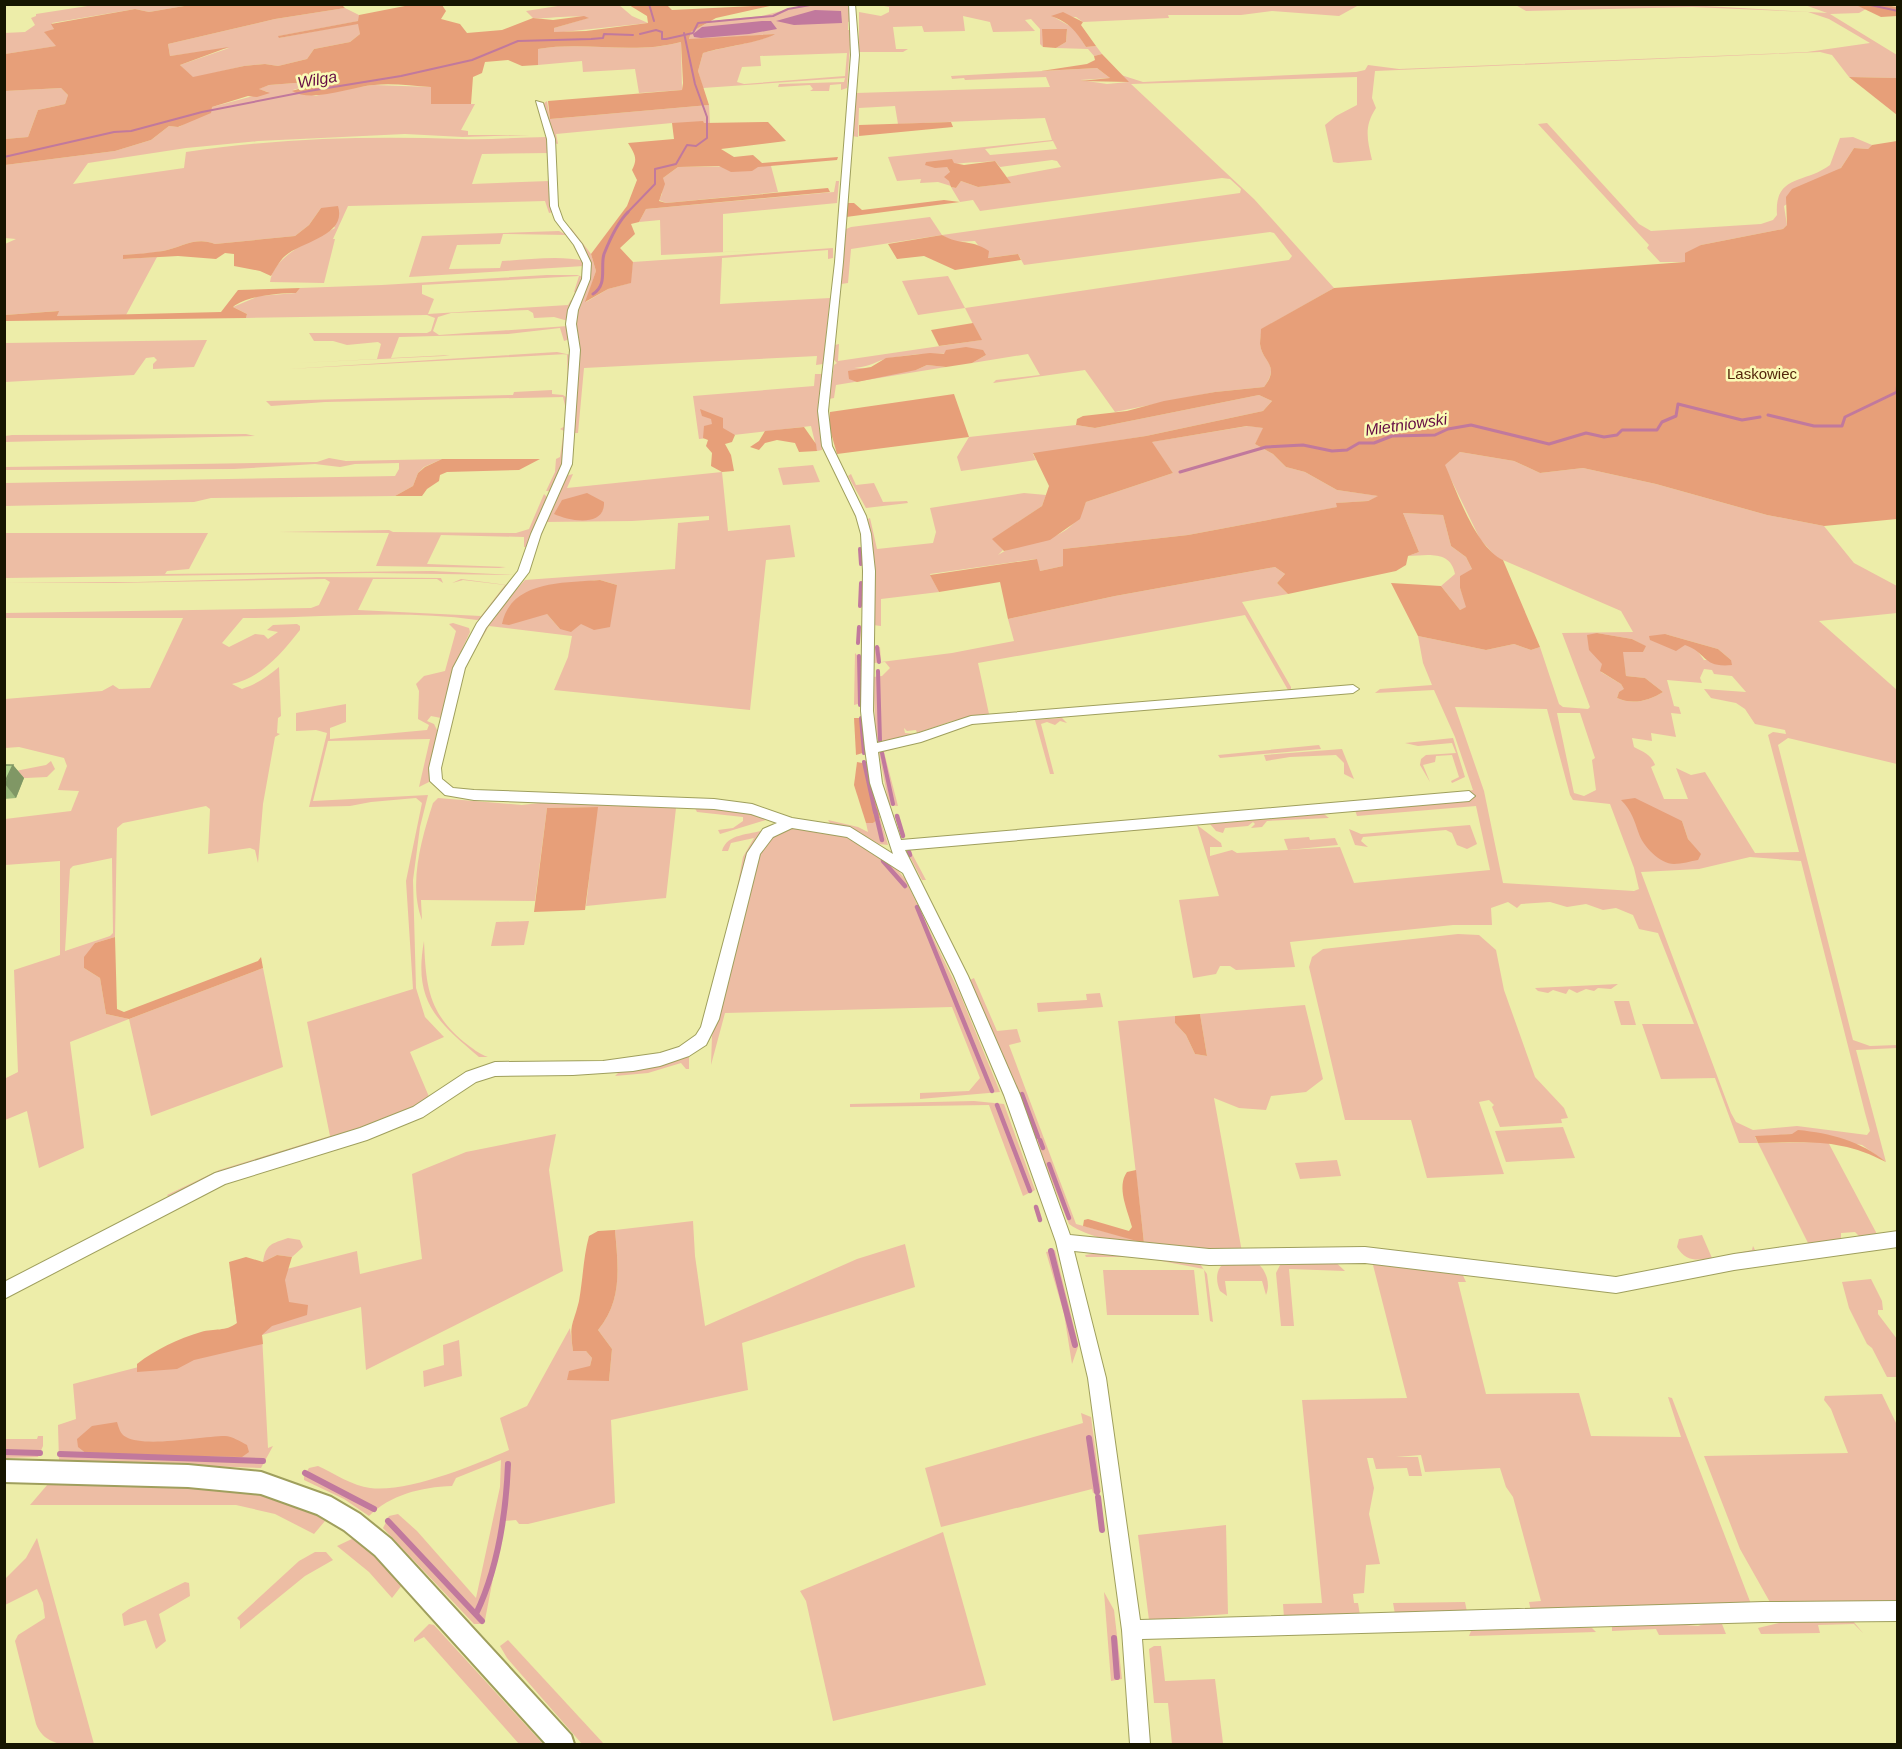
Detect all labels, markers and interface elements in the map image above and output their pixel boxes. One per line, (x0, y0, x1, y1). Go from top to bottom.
water label: Wilga (296, 68, 338, 91)
park label: Laskowiec (1727, 365, 1798, 382)
water label: Mietniowski (1364, 410, 1449, 439)

